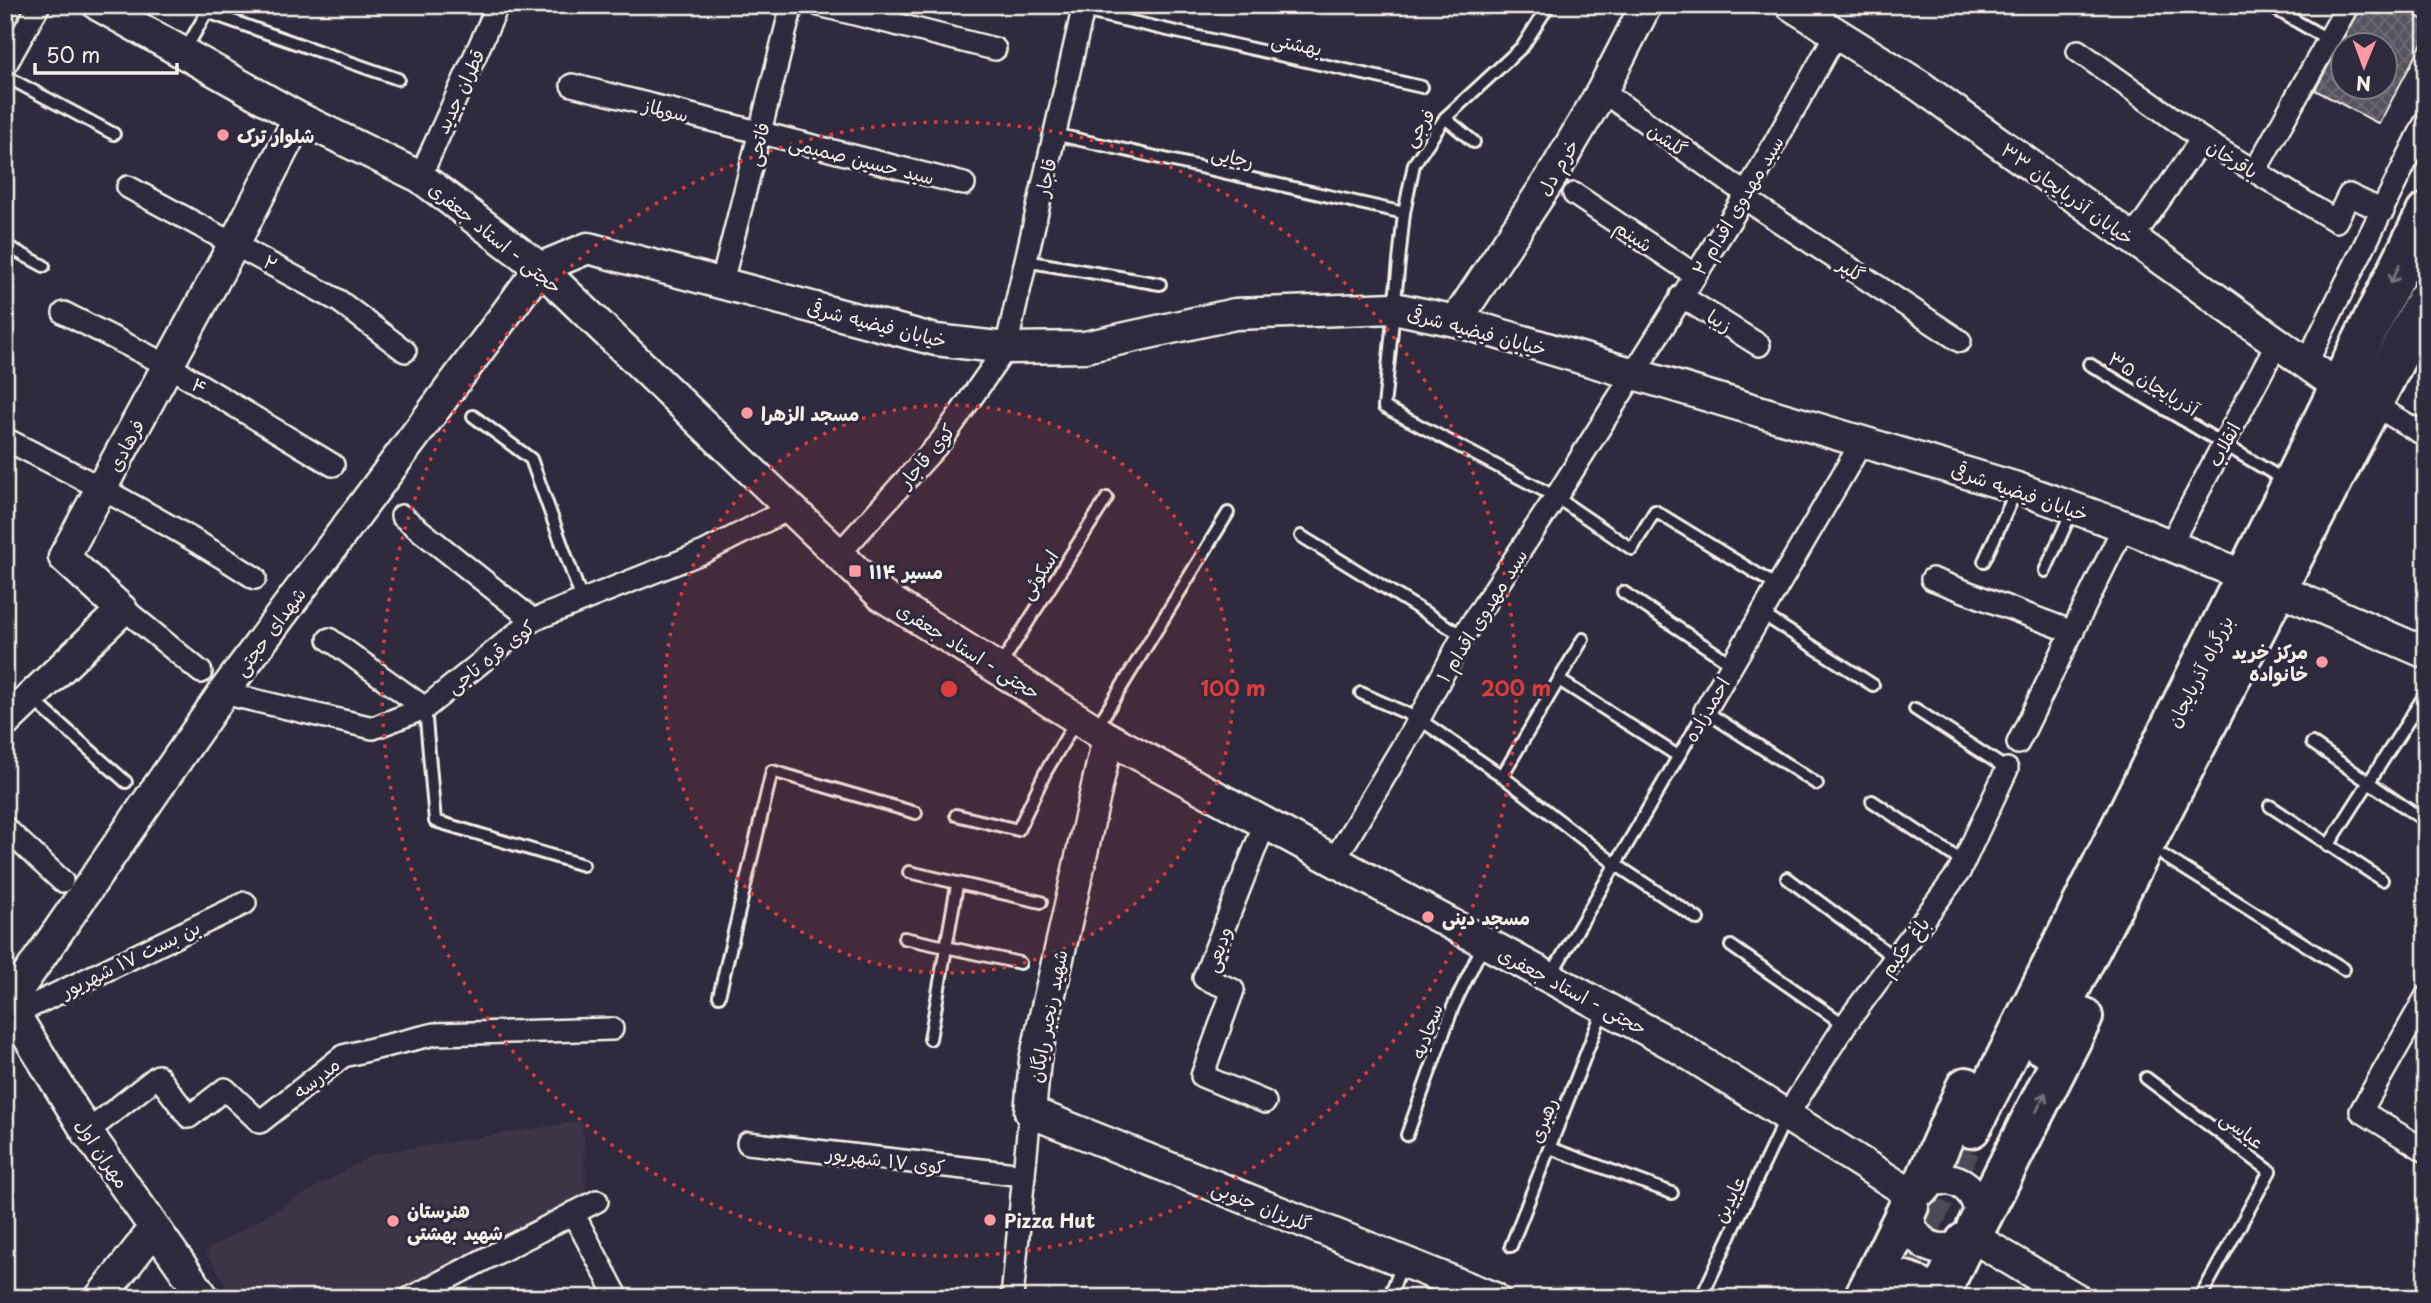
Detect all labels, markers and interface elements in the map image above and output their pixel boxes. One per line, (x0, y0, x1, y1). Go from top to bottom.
street label: بهشتی (1269, 24, 1325, 62)
scale bar (35, 32, 177, 76)
north arrow (2330, 32, 2400, 102)
text: 50 m (46, 38, 100, 70)
street label: قطران جدید (427, 44, 491, 138)
text: N (2356, 70, 2371, 98)
street label: سولماز (638, 89, 692, 128)
street label: فرجی (1395, 102, 1441, 152)
street label: گلشن (1643, 115, 1693, 163)
street label: فاتحی (738, 119, 776, 169)
place label: شلوار ترک (237, 121, 314, 149)
marker: شلوار ترک (215, 127, 231, 143)
street label: سید حسین صمیمی (786, 127, 938, 191)
street label: سید مهدوی اقدام ۲ (1684, 130, 1792, 281)
street label: باقرخان (2202, 131, 2264, 185)
street label: خرم دل (1529, 133, 1587, 202)
street label: خیابان آذربایجان ۳۳ (1996, 135, 2140, 251)
street label: رجایی (1209, 138, 1257, 174)
street label: قاجار (1027, 155, 1063, 201)
street label: حجتی - استاد جعفری (423, 174, 569, 300)
street label: شبنم (1608, 212, 1659, 260)
street label: ۲ (258, 247, 284, 277)
street label: گلپر (1831, 249, 1871, 288)
one-way arrow (2388, 263, 2402, 284)
street label: خیابان فیضیه شرقی (804, 292, 950, 354)
street label: خیابان فیضیه شرقی (1404, 298, 1550, 362)
street label: زیبا (1702, 302, 1738, 338)
street label: آذربایجان ۳۵ (2103, 344, 2206, 423)
street label: ۴ (187, 369, 213, 401)
place label: مسجد الزهرا (761, 399, 859, 427)
marker: مسجد الزهرا (739, 405, 755, 421)
street label: فرهادی (100, 414, 150, 476)
street label: کوی قاجار (890, 417, 961, 495)
street label: انقلاب (2200, 417, 2246, 471)
street label: خیابان فیضیه شرقی (1948, 454, 2092, 528)
street label: سید مهدوی اقدام ۱ (1429, 543, 1535, 688)
street label: اسکوئی (1012, 544, 1064, 604)
place label: مسیر ۱۱۴ (869, 557, 943, 585)
marker: مسیر ۱۱۴ (847, 563, 863, 579)
street label: شهدای حجتی (226, 581, 312, 681)
street label: حجتی - استاد جعفری (892, 595, 1046, 705)
street label: بزرگراه آذربایجان (2159, 610, 2239, 732)
street label: کوی قره تاجی (440, 612, 540, 700)
place label: مرکز خرید خانواده (2232, 637, 2308, 687)
marker: مرکز خرید خانواده (2314, 654, 2330, 670)
text: 100 m (1200, 671, 1266, 703)
text: 200 m (1481, 671, 1551, 703)
street label: احمدزاده (1676, 671, 1736, 747)
centre of rings (937, 677, 961, 701)
place label: مسجد دینی (1442, 903, 1530, 931)
marker: مسجد دینی (1420, 909, 1436, 925)
street label: باغ حکیم (1872, 910, 1937, 983)
street label: بن بست ۱۷ شهریور (54, 912, 204, 1005)
street label: ودیعی (1196, 922, 1238, 976)
street label: حجتی - استاد جعفری (1494, 939, 1652, 1041)
street label: شهید رنجبر رایگان (1020, 947, 1074, 1085)
street label: سجادیه (1403, 999, 1449, 1063)
street label: مدرسه (287, 1050, 345, 1104)
one-way arrow (2034, 1092, 2048, 1113)
street label: رهبری (1521, 1093, 1563, 1147)
street label: عباسی (2215, 1103, 2271, 1155)
street label: مهران اول (69, 1112, 137, 1194)
street label: کوی ۱۷ شهریور (823, 1138, 947, 1180)
street label: عابدین (1705, 1171, 1751, 1227)
street label: گلریزان جنوبی (1208, 1172, 1316, 1238)
place label: هنرستان شهید بهشتی (407, 1196, 503, 1246)
place label: Pizza Hut (1004, 1206, 1095, 1234)
marker: Pizza Hut (982, 1212, 998, 1228)
marker: هنرستان شهید بهشتی (385, 1213, 401, 1229)

